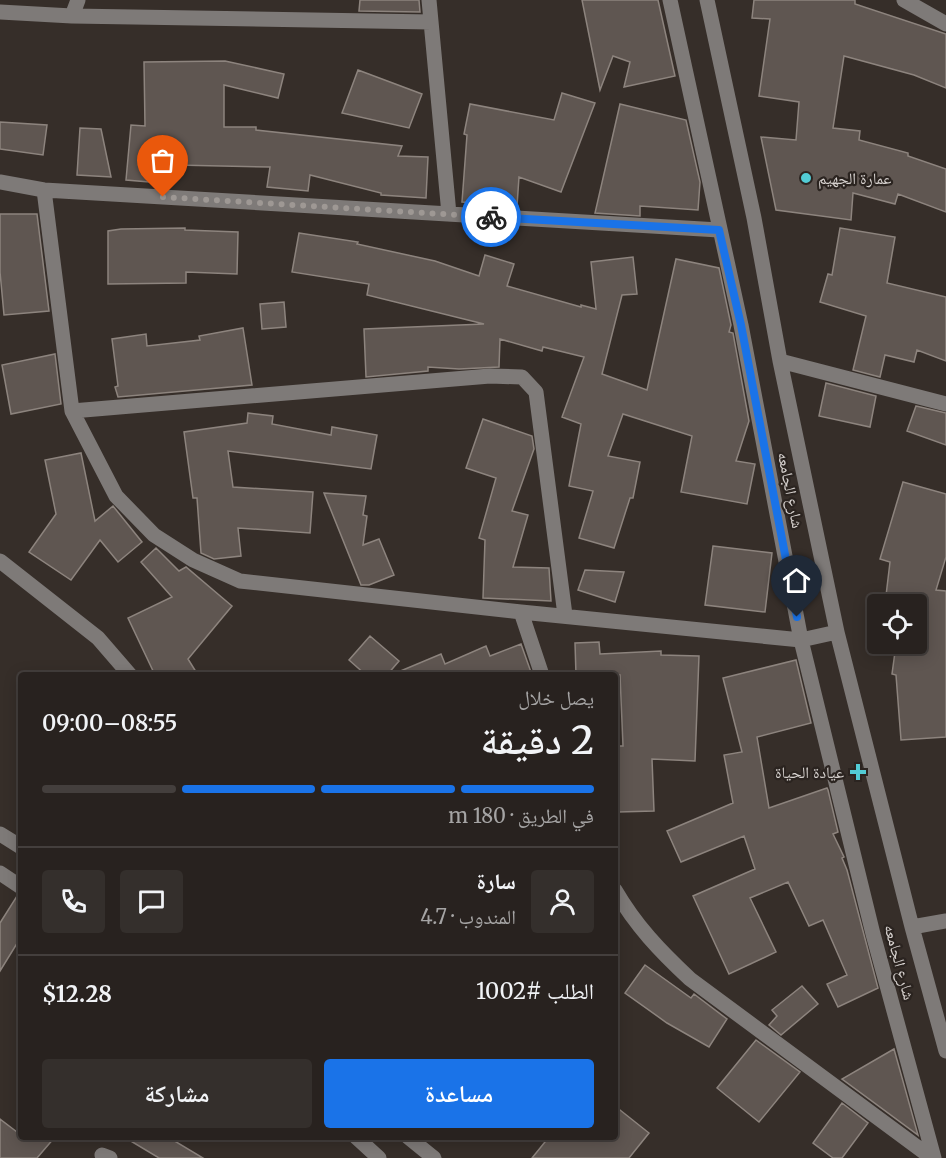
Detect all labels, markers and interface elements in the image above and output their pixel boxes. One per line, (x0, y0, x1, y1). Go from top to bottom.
pin (137, 135, 188, 197)
icon: bag (146, 144, 179, 177)
place label: عمارة الجهيم (818, 168, 891, 189)
marker: عمارة الجهيم (799, 171, 813, 185)
courier (461, 187, 521, 247)
icon: bike (475, 201, 508, 234)
street label: شارع الجامعه (773, 450, 808, 530)
pin (771, 555, 822, 617)
icon: home (780, 564, 813, 597)
map controls (867, 594, 927, 654)
button: locate (867, 594, 927, 654)
text: يصل خلال (518, 685, 594, 710)
text: 08:55–09:00 (42, 709, 177, 737)
text: 2 دقيقة (481, 716, 594, 765)
place label: عيادة الحياة (775, 762, 844, 782)
marker: عيادة الحياة (849, 763, 867, 781)
text: في الطريق · 180 m (448, 803, 594, 828)
text: سارة (477, 867, 516, 895)
button: phone (42, 870, 105, 933)
button: chat (120, 870, 183, 933)
button: person (531, 870, 594, 933)
text: المندوب · 4.7 (420, 904, 516, 929)
street label: شارع الجامعه (879, 922, 920, 1002)
text: الطلب #1002 (476, 977, 594, 1005)
text: $12.28 (42, 980, 112, 1008)
button: مشاركة (42, 1059, 312, 1128)
button: مساعدة (324, 1059, 594, 1128)

